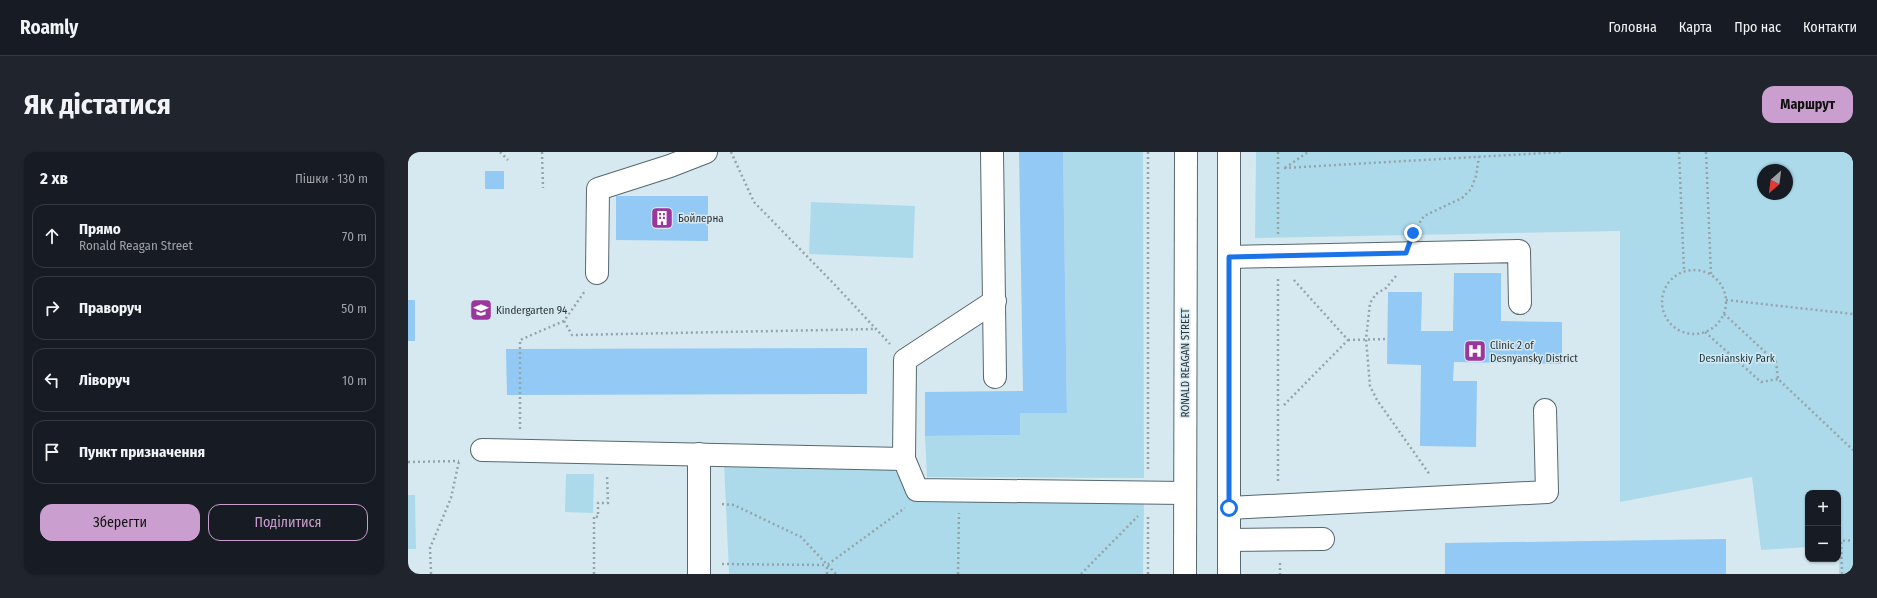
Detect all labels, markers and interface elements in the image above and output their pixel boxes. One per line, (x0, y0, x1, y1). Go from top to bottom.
text: Roamly (20, 16, 78, 39)
text: Головна (1609, 19, 1657, 36)
text: Карта (1679, 19, 1712, 36)
text: Про нас (1734, 19, 1781, 36)
text: Контакти (1803, 19, 1857, 36)
button: Маршрут (1762, 86, 1853, 123)
text: Як дістатися (24, 88, 171, 121)
north arrow (1757, 164, 1793, 200)
text: 2 хв (40, 168, 68, 189)
text: Пішки · 130 m (295, 171, 368, 186)
building icon: Бойлерна (649, 205, 675, 231)
place label: Бойлерна (678, 212, 724, 225)
text: Прямо (79, 220, 121, 238)
route end (1404, 224, 1422, 242)
icon: ahead (41, 225, 63, 247)
text: 70 m (342, 229, 367, 244)
text: Ronald Reagan Street (79, 238, 193, 253)
icon: right (41, 297, 63, 319)
school or university icon: Kindergarten 94 (468, 297, 494, 323)
text: Праворуч (79, 299, 142, 317)
text: 50 m (341, 301, 367, 316)
place label: Kindergarten 94 (496, 304, 568, 317)
street label: RONALD REAGAN STREET (1179, 308, 1192, 418)
hospital icon: Clinic 2 of Desnyansky District (1462, 338, 1488, 364)
place label: Clinic 2 of Desnyansky District (1490, 339, 1578, 365)
park label: Desnianskiy Park (1699, 352, 1776, 365)
icon: left (41, 369, 63, 391)
text: Ліворуч (79, 371, 130, 389)
text: 10 m (342, 373, 367, 388)
icon: arrive (41, 441, 63, 463)
text: Пункт призначення (79, 443, 205, 461)
map controls (1805, 490, 1841, 562)
button: + (1805, 490, 1841, 526)
route start (1220, 499, 1238, 517)
button: Зберегти (40, 504, 200, 541)
button: Поділитися (208, 504, 368, 541)
button: − (1805, 526, 1841, 562)

